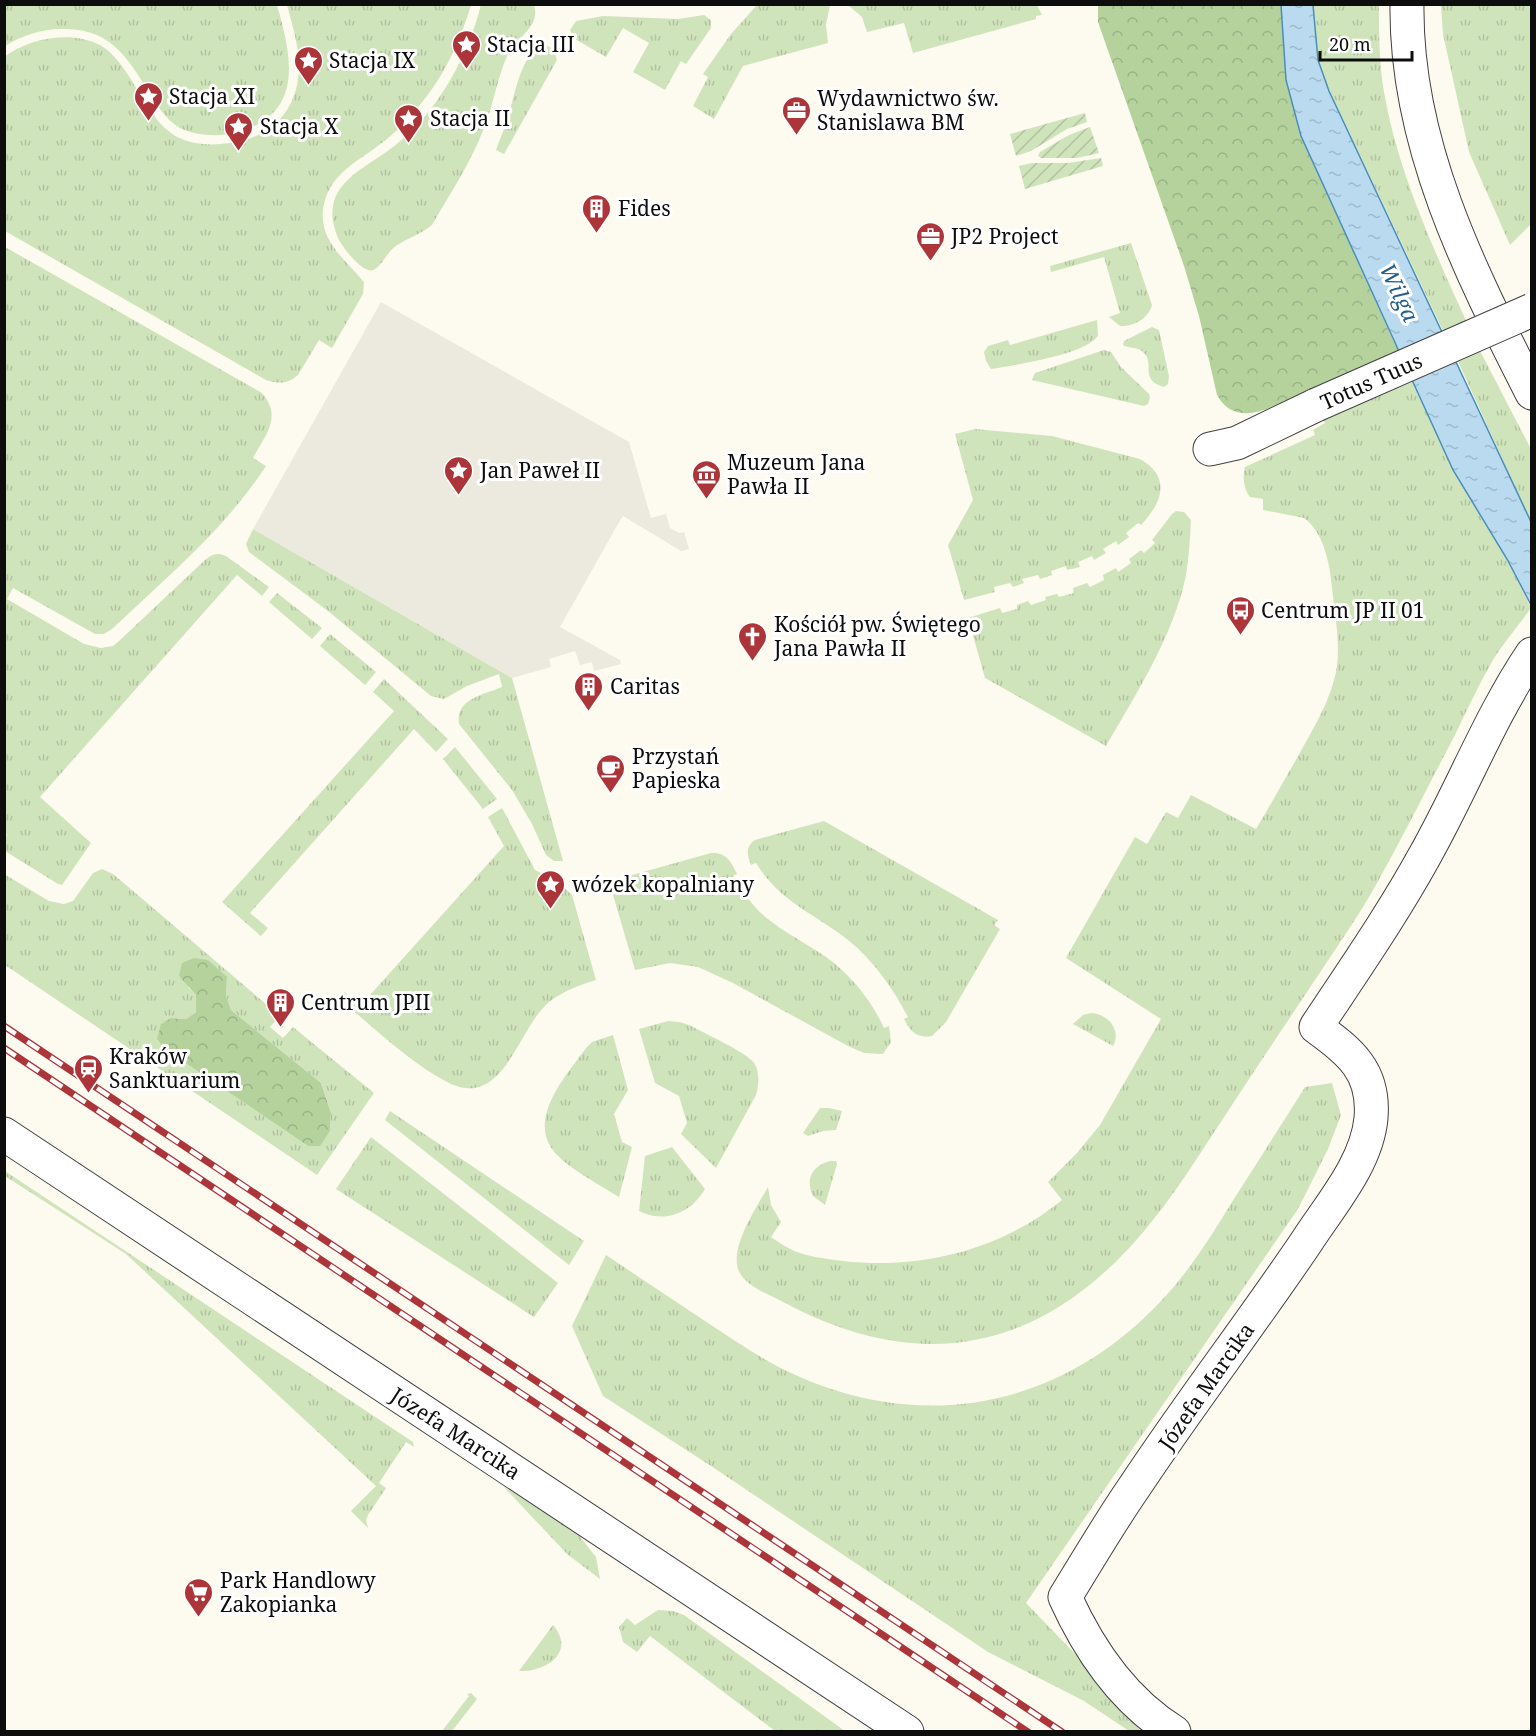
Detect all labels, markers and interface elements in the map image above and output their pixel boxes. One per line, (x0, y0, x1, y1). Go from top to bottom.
scale bar (1320, 24, 1412, 62)
place icon: Stacja III (450, 28, 482, 70)
place label: Stacja III (487, 30, 575, 58)
text: 20 m (1329, 32, 1371, 56)
place icon: Stacja IX (292, 44, 324, 86)
place label: Stacja IX (329, 46, 415, 74)
place icon: Stacja XI (132, 80, 164, 122)
place label: Stacja XI (169, 82, 255, 110)
place label: Wydawnictwo św. Stanislawa BM (817, 84, 999, 136)
office icon: Wydawnictwo św. Stanislawa BM (780, 94, 812, 136)
place icon: Stacja II (393, 102, 425, 144)
place label: Stacja II (430, 104, 510, 132)
place icon: Stacja X (223, 110, 255, 152)
place label: Stacja X (260, 112, 339, 140)
building icon: Fides (581, 192, 613, 234)
place label: Fides (618, 194, 671, 222)
office icon: JP2 Project (914, 220, 946, 262)
place label: JP2 Project (950, 222, 1058, 250)
water label: Wilga (1373, 258, 1427, 326)
street label: Totus Tuus (1316, 346, 1426, 416)
place label: Muzeum Jana Pawła II (727, 448, 865, 500)
place icon: Jan Paweł II (443, 454, 475, 496)
place label: Jan Paweł II (479, 456, 600, 484)
museum icon: Muzeum Jana Pawła II (690, 458, 722, 500)
bus stop icon: Centrum JP II 01 (1224, 594, 1256, 636)
place label: Centrum JP II 01 (1261, 596, 1425, 624)
place label: Kościół pw. Świętego Jana Pawła II (773, 610, 981, 662)
church icon: Kościół pw. Świętego Jana Pawła II (737, 620, 769, 662)
building icon: Caritas (573, 670, 605, 712)
place label: Caritas (610, 672, 680, 700)
place label: Przystań Papieska (632, 742, 721, 794)
cafe icon: Przystań Papieska (595, 752, 627, 794)
place icon: wózek kopalniany (535, 868, 567, 910)
place label: wózek kopalniany (572, 870, 754, 898)
building icon: Centrum JPII (264, 986, 296, 1028)
place label: Centrum JPII (301, 988, 430, 1016)
place label: Kraków Sanktuarium (109, 1042, 241, 1094)
station icon: Kraków Sanktuarium (72, 1052, 104, 1094)
street label: Józefa Marcika (1151, 1317, 1260, 1456)
street label: Józefa Marcika (385, 1380, 526, 1485)
place label: Park Handlowy Zakopianka (220, 1566, 376, 1618)
supermarket icon: Park Handlowy Zakopianka (183, 1576, 215, 1618)

